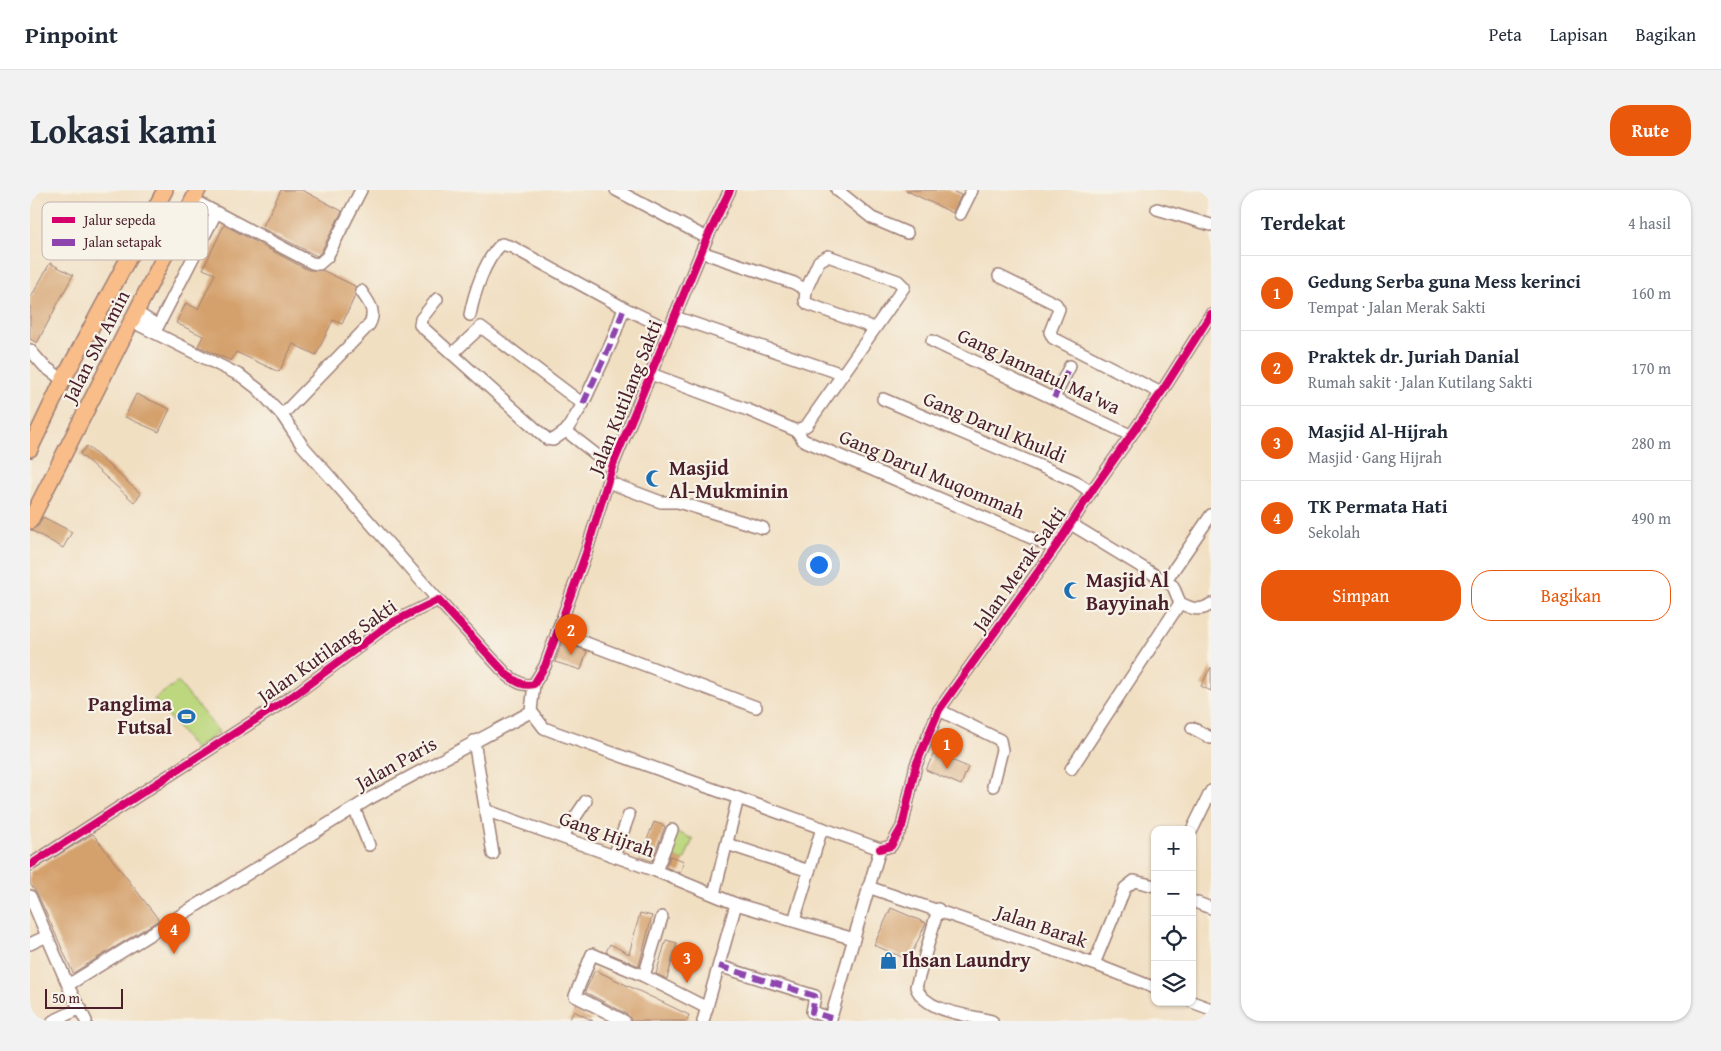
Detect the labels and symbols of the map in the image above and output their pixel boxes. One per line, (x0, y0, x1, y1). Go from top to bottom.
legend (42, 202, 208, 260)
text: Jalur sepeda (82, 210, 156, 230)
text: Jalan setapak (82, 232, 162, 252)
street label: Jalan SM Amin (54, 285, 136, 410)
street label: Jalan Kutilang Sakti (579, 315, 669, 481)
street label: Gang Jannatul Ma'wa (953, 320, 1126, 421)
street label: Gang Darul Khuldi (919, 383, 1072, 470)
street label: Gang Darul Muqommah (835, 421, 1029, 526)
place label: Masjid Al-Mukminin (669, 453, 789, 505)
mosque icon: Masjid Al-Mukminin (645, 469, 665, 489)
street label: Jalan Merak Sakti (963, 500, 1073, 639)
your location (806, 552, 832, 578)
place label: Masjid Al Bayyinah (1086, 565, 1169, 617)
mosque icon: Masjid Al Bayyinah (1062, 581, 1082, 601)
street label: Jalan Kutilang Sakti (249, 591, 403, 711)
pin: 2 (555, 614, 587, 655)
place label: Panglima Futsal (88, 689, 173, 741)
sports icon: Panglima Futsal (176, 706, 196, 726)
street label: Jalan Paris (347, 728, 442, 798)
pin: 1 (931, 728, 963, 769)
street label: Gang Hijrah (555, 803, 659, 864)
street label: Jalan Barak (990, 895, 1093, 955)
pin: 4 (158, 913, 190, 954)
pin: 3 (671, 942, 703, 983)
place label: Ihsan Laundry (902, 945, 1031, 974)
shop icon: Ihsan Laundry (878, 950, 898, 970)
scale bar (45, 986, 122, 1009)

